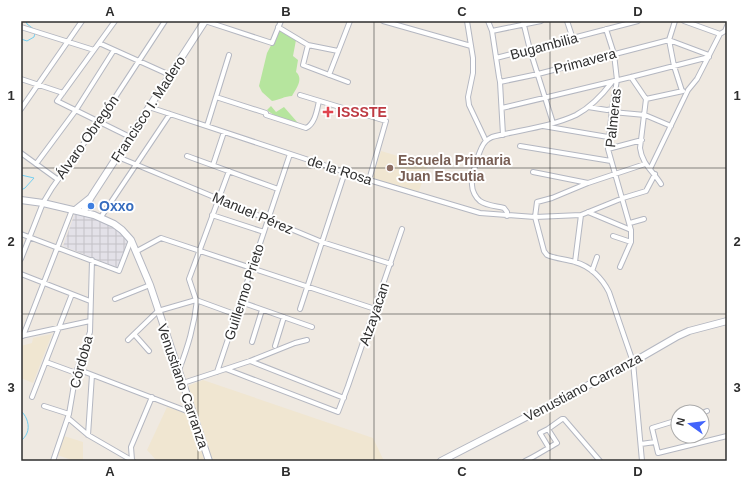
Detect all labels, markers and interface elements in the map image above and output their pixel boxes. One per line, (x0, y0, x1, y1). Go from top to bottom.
text: A (105, 4, 115, 19)
text: B (281, 4, 291, 19)
text: C (457, 4, 467, 19)
text: D (633, 4, 643, 19)
street label: Bugambilia (508, 29, 580, 63)
street label: Primavera (552, 45, 618, 77)
street label: Francisco I. Madero (108, 53, 189, 165)
text: 1 (7, 88, 15, 103)
street label: Palmeras (602, 88, 624, 148)
text: 1 (733, 88, 741, 103)
street label: Álvaro Obregón (52, 92, 122, 182)
place label: ISSSTE (337, 104, 387, 120)
marker: ISSSTE (322, 106, 334, 118)
street label: de la Rosa (306, 152, 374, 188)
place label: Escuela Primaria Juan Escutia (398, 152, 511, 184)
marker: Escuela Primaria Juan Escutia (385, 163, 395, 173)
street label: Manuel Pérez (210, 189, 296, 237)
place label: Oxxo (99, 198, 134, 214)
marker: Oxxo (86, 201, 96, 211)
text: 2 (7, 234, 15, 249)
text: 2 (733, 234, 741, 249)
street label: Guillermo Prieto (221, 242, 267, 342)
street label: Atzayacan (356, 280, 392, 348)
street label: Venustiano Carranza (154, 322, 212, 451)
street label: Córdoba (66, 334, 96, 390)
street label: Venustiano Carranza (522, 349, 645, 425)
text: 3 (7, 380, 15, 395)
text: 3 (733, 380, 741, 395)
north arrow (670, 404, 710, 444)
text: N (674, 416, 687, 427)
text: A (105, 464, 115, 479)
text: B (281, 464, 291, 479)
text: C (457, 464, 467, 479)
text: D (633, 464, 643, 479)

